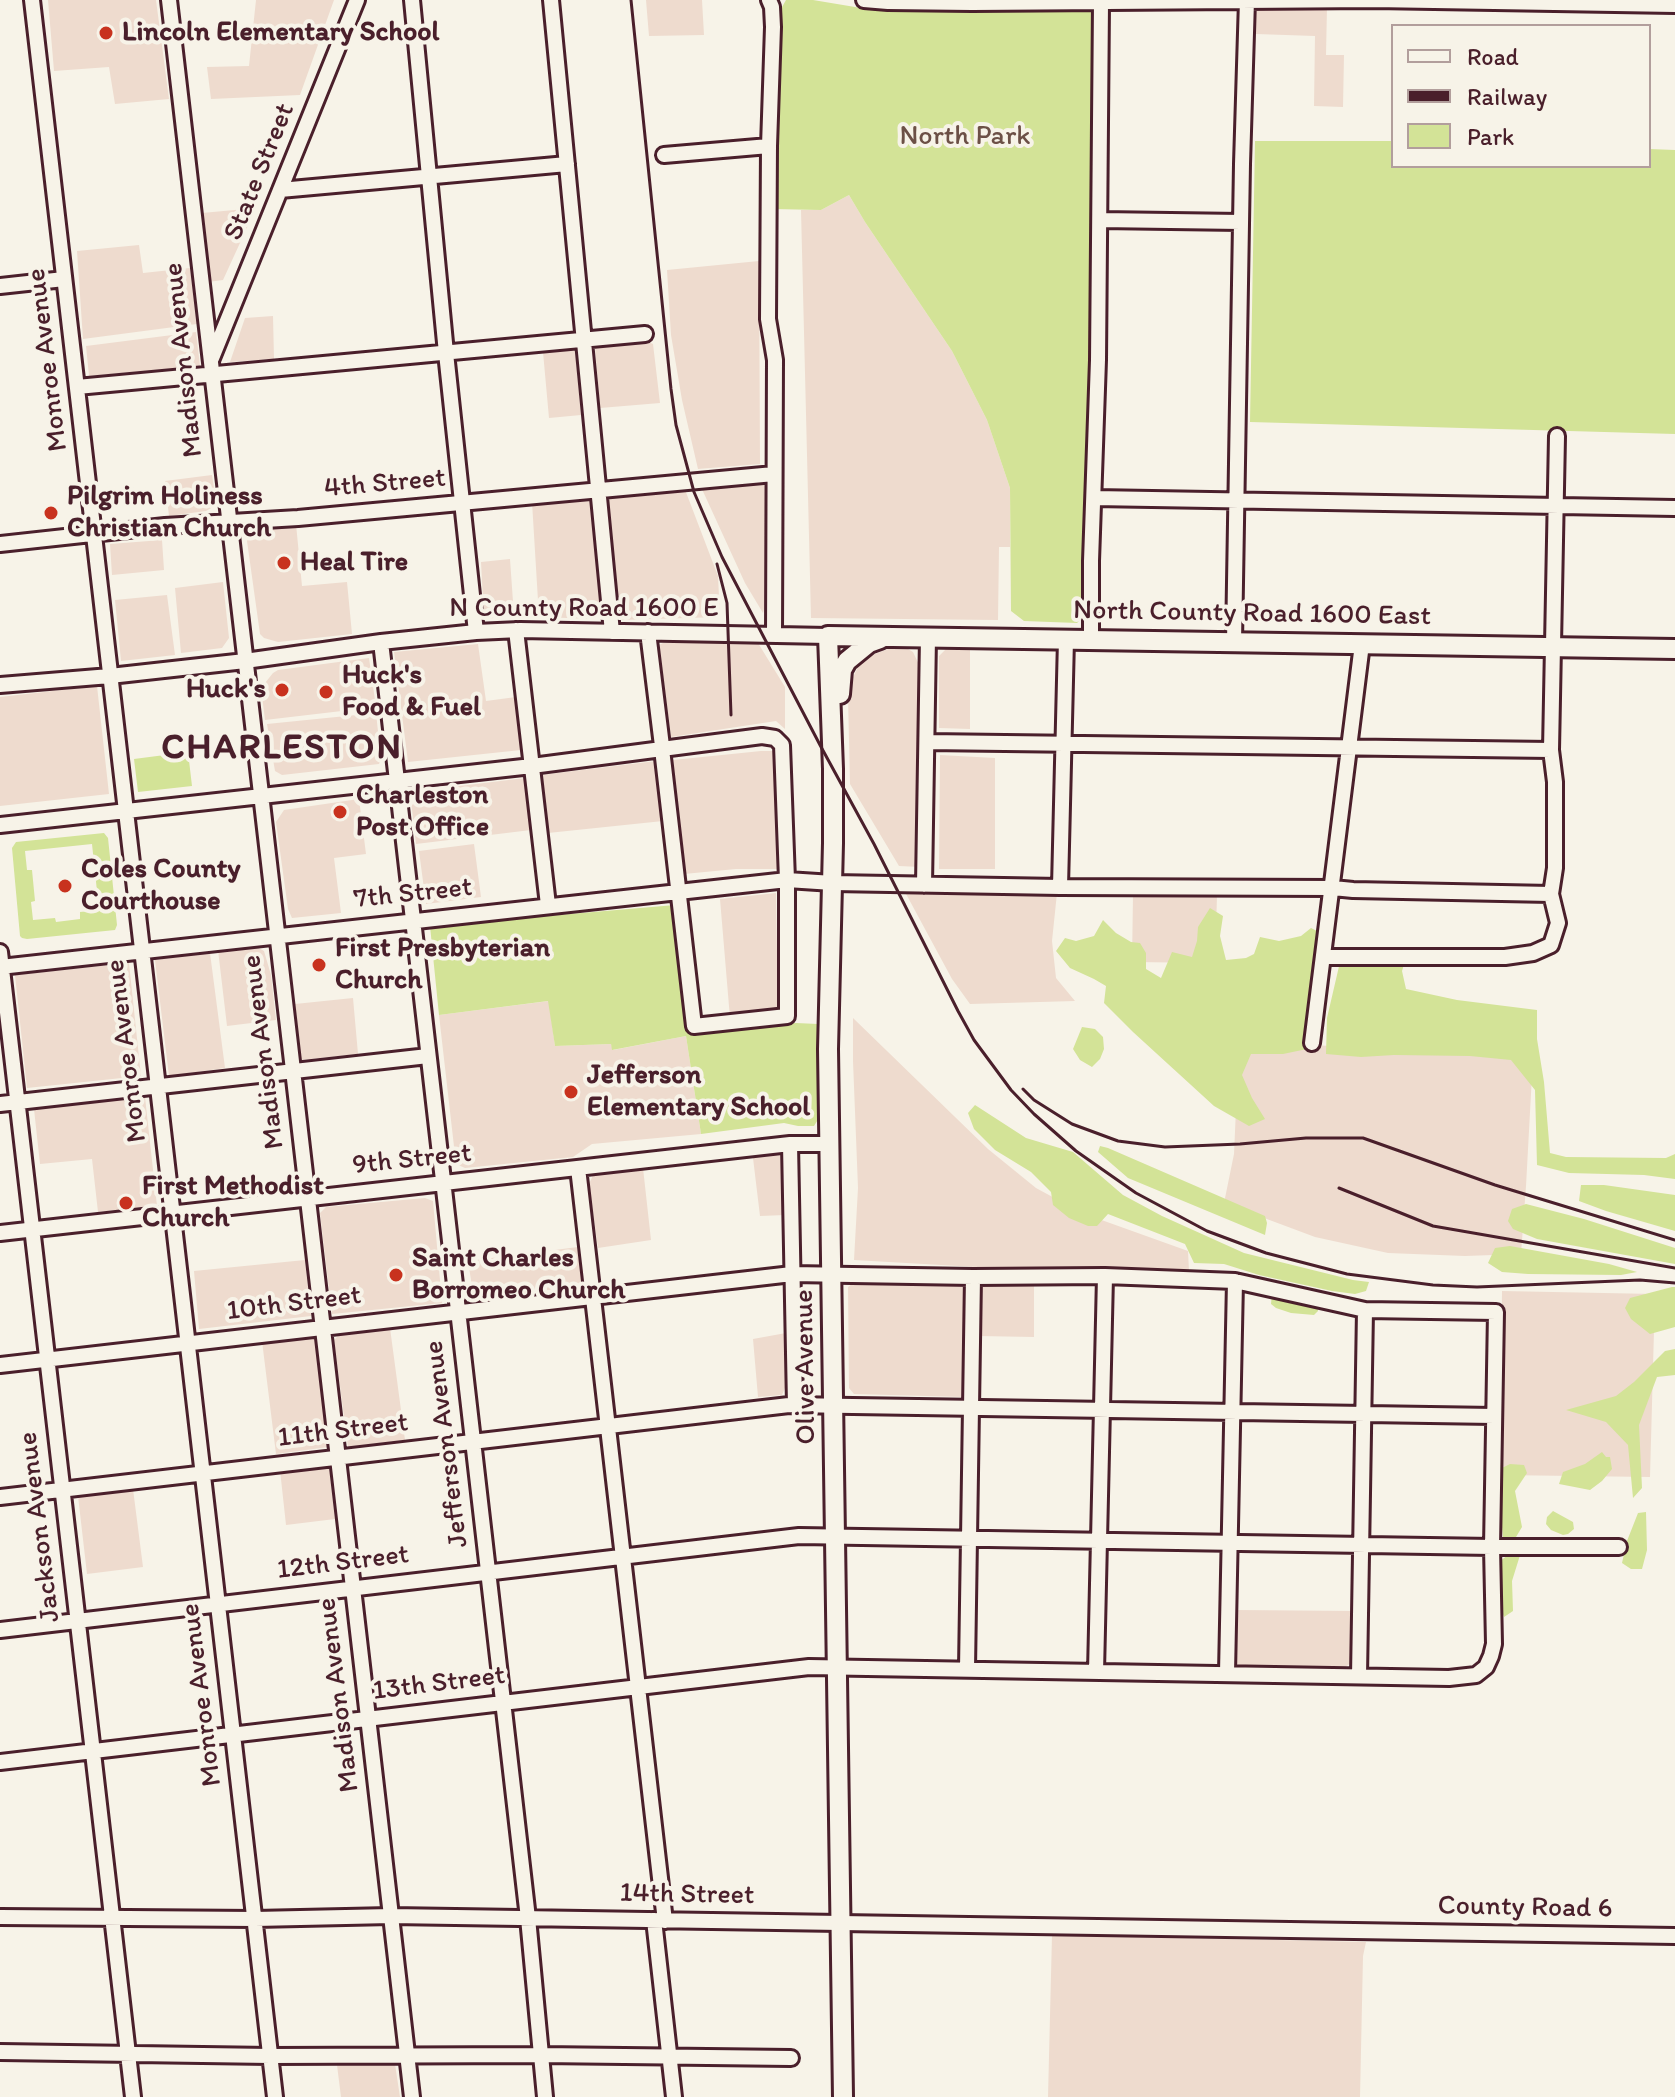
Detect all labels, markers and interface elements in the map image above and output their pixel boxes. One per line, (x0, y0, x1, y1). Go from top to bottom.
place label: Lincoln Elementary School (122, 16, 439, 50)
marker: Lincoln Elementary School (97, 24, 115, 42)
legend (1391, 24, 1651, 168)
text: Road (1467, 42, 1519, 71)
text: Railway (1467, 82, 1547, 111)
street label: State Street (217, 99, 303, 245)
park label: North Park (899, 120, 1031, 154)
text: Park (1467, 122, 1514, 151)
street label: Madison Avenue (157, 261, 211, 459)
street label: Monroe Avenue (20, 266, 76, 454)
street label: 4th Street (323, 462, 447, 506)
place label: Pilgrim Holiness Christian Church (67, 480, 271, 546)
marker: Pilgrim Holiness Christian Church (42, 504, 60, 522)
place label: Heal Tire (300, 546, 408, 580)
marker: Heal Tire (275, 554, 293, 572)
street label: N County Road 1600 E (449, 592, 719, 626)
street label: North County Road 1600 East (1073, 594, 1431, 634)
place label: Huck's Food & Fuel (342, 659, 481, 725)
place label: Huck's (186, 673, 266, 707)
marker: Huck's (273, 681, 291, 699)
marker: Huck's Food & Fuel (317, 683, 335, 701)
district label: CHARLESTON (161, 727, 403, 771)
place label: Charleston Post Office (356, 779, 489, 845)
marker: Charleston Post Office (331, 803, 349, 821)
place label: Coles County Courthouse (81, 853, 240, 919)
street label: 7th Street (352, 871, 474, 917)
marker: Coles County Courthouse (56, 877, 74, 895)
place label: First Presbyterian Church (335, 932, 550, 998)
street label: Madison Avenue (235, 953, 293, 1151)
marker: First Presbyterian Church (310, 956, 328, 974)
street label: Monroe Avenue (99, 957, 155, 1145)
place label: Jefferson Elementary School (587, 1059, 810, 1125)
marker: Jefferson Elementary School (562, 1083, 580, 1101)
street label: 9th Street (351, 1137, 473, 1183)
place label: First Methodist Church (142, 1170, 324, 1236)
marker: First Methodist Church (117, 1194, 135, 1212)
place label: Saint Charles Borromeo Church (412, 1242, 625, 1308)
marker: Saint Charles Borromeo Church (387, 1266, 405, 1284)
street label: 10th Street (225, 1279, 363, 1329)
street label: Olive Avenue (788, 1289, 824, 1445)
street label: Jefferson Avenue (418, 1339, 476, 1549)
street label: 11th Street (276, 1406, 410, 1456)
street label: Jackson Avenue (12, 1430, 68, 1624)
street label: 12th Street (275, 1538, 411, 1588)
street label: Madison Avenue (310, 1596, 368, 1794)
street label: Monroe Avenue (174, 1601, 230, 1789)
street label: 13th Street (371, 1659, 507, 1709)
street label: 14th Street (619, 1877, 755, 1913)
street label: County Road 6 (1437, 1890, 1613, 1926)

